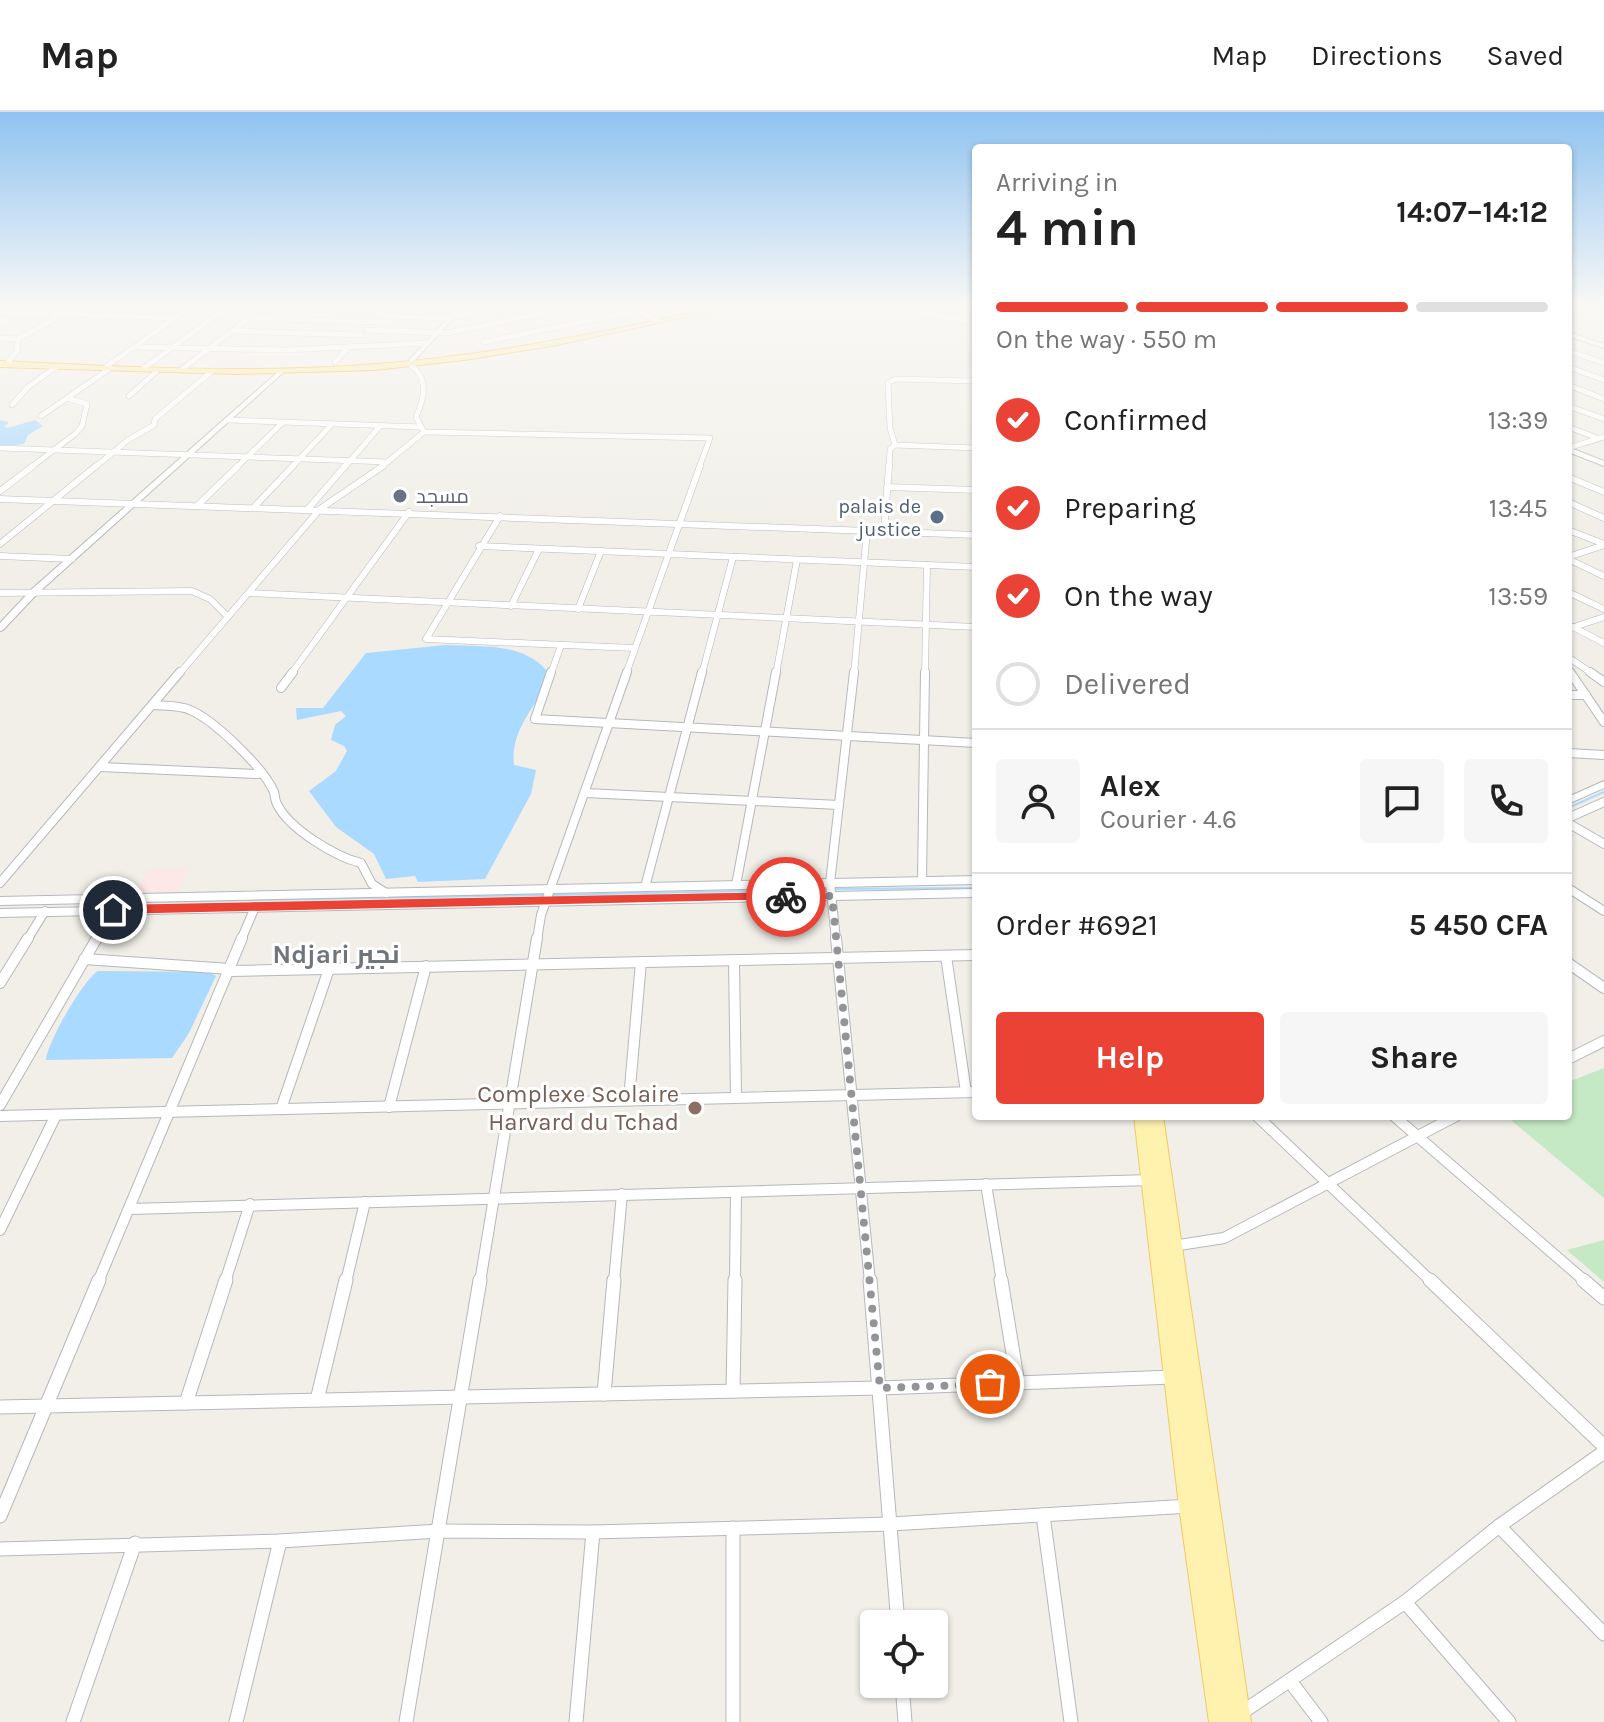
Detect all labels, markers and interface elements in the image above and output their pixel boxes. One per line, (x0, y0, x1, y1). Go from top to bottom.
text: Map (40, 33, 119, 78)
text: Map (1212, 39, 1267, 72)
text: Directions (1311, 39, 1443, 72)
text: Saved (1487, 39, 1564, 72)
text: Arriving in (996, 167, 1118, 198)
text: 14:07–14:12 (1396, 194, 1548, 230)
text: 4 min (996, 197, 1139, 258)
text: On the way · 550 m (996, 324, 1217, 355)
icon: check (996, 398, 1040, 442)
text: Confirmed (1064, 402, 1208, 438)
text: 13:39 (1488, 405, 1548, 436)
place label: مسجد (416, 485, 469, 508)
icon: check (996, 486, 1040, 530)
marker: مسجد (391, 487, 409, 505)
text: Preparing (1064, 490, 1196, 526)
text: 13:45 (1489, 493, 1548, 524)
place label: palais de justice (838, 495, 921, 541)
marker: palais de justice (928, 508, 946, 526)
icon: check (996, 574, 1040, 618)
text: On the way (1064, 578, 1213, 614)
text: 13:59 (1488, 581, 1548, 612)
text: Delivered (1064, 666, 1191, 702)
button: person (996, 759, 1080, 843)
button: chat (1360, 759, 1444, 843)
button: phone (1464, 759, 1548, 843)
text: Alex (1100, 768, 1160, 804)
text: Courier · 4.6 (1100, 804, 1237, 835)
courier (746, 857, 826, 937)
icon: bike (764, 875, 808, 919)
pin (79, 876, 147, 944)
icon: home (91, 888, 135, 932)
text: Order #6921 (996, 907, 1158, 943)
text: 5 450 CFA (1409, 907, 1548, 943)
district label: Ndjari نجير (272, 939, 400, 970)
button: Help (996, 1012, 1264, 1104)
button: Share (1280, 1012, 1548, 1104)
place label: Complexe Scolaire Harvard du Tchad (477, 1080, 679, 1136)
marker: Complexe Scolaire Harvard du Tchad (686, 1099, 704, 1117)
pin (956, 1350, 1024, 1418)
icon: bag (968, 1362, 1012, 1406)
map controls (860, 1610, 948, 1698)
button: locate (860, 1610, 948, 1698)

